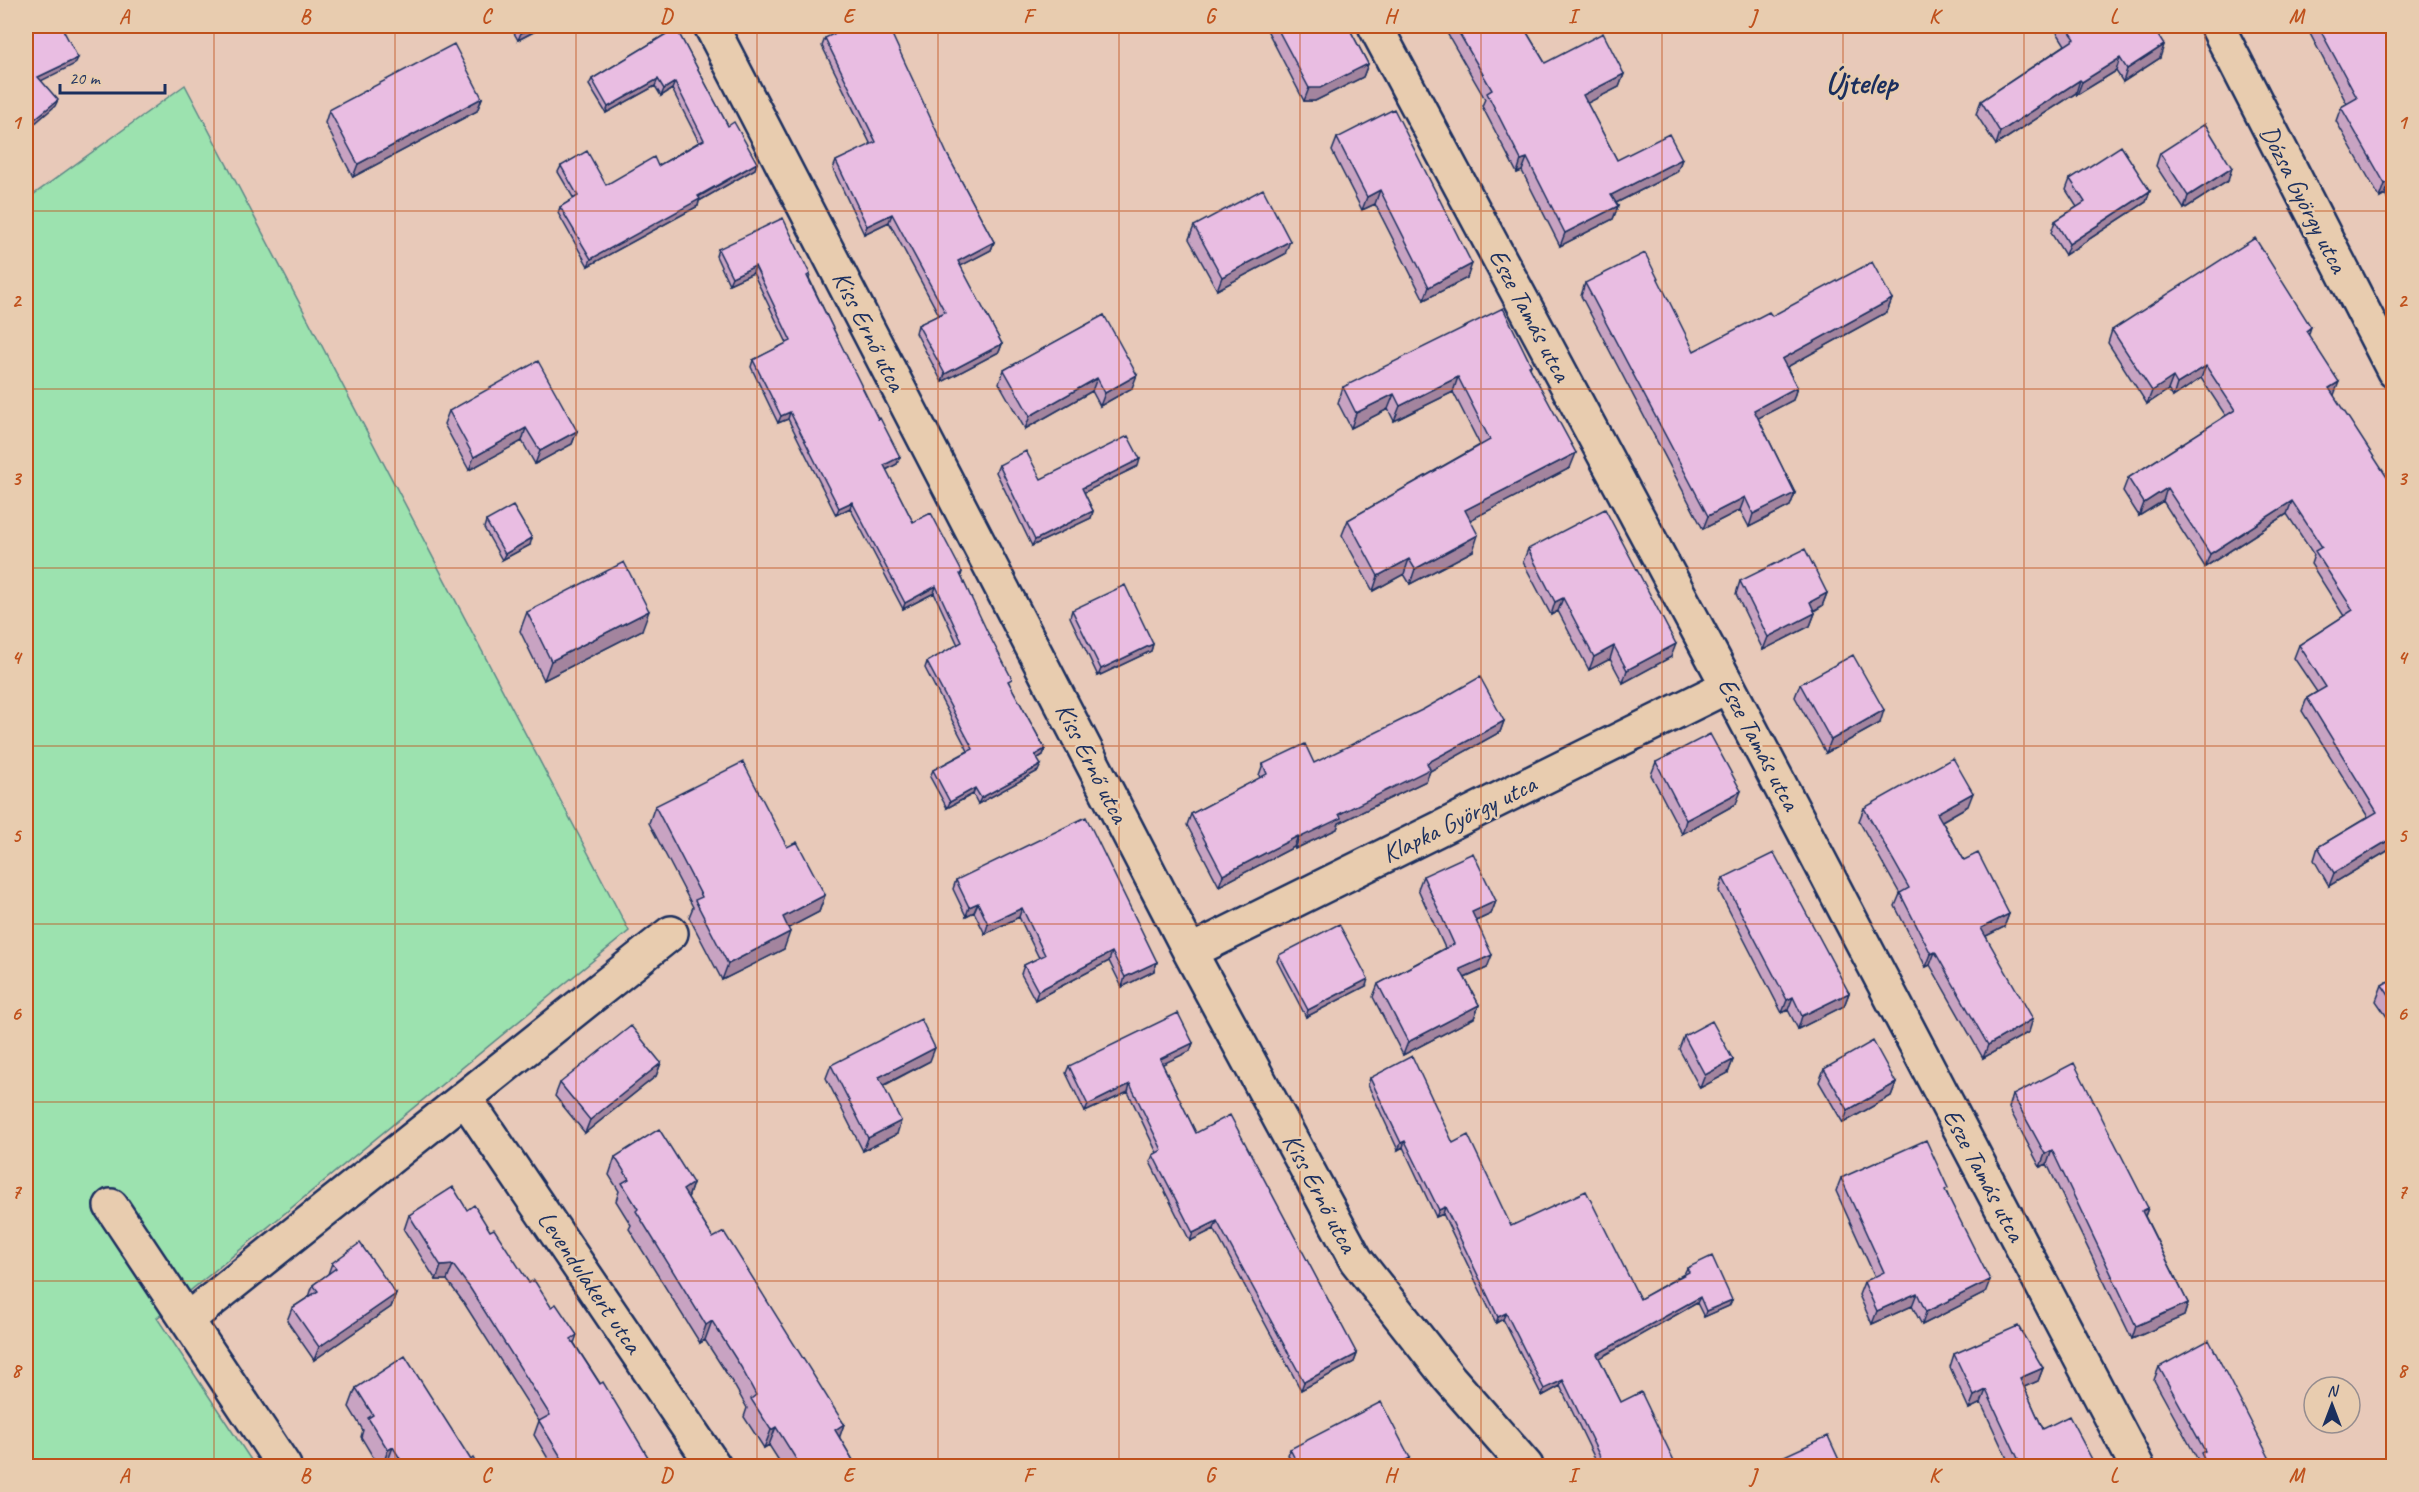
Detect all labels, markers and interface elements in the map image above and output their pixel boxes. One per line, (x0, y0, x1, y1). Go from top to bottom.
text: A (119, 4, 131, 29)
text: B (300, 4, 312, 29)
text: C (481, 4, 493, 29)
text: D (660, 4, 674, 29)
text: E (843, 4, 857, 29)
text: F (1023, 4, 1037, 29)
text: G (1205, 4, 1218, 29)
text: H (1384, 4, 1399, 29)
text: I (1568, 4, 1581, 29)
text: J (1748, 4, 1760, 29)
text: K (1929, 4, 1943, 29)
text: L (2110, 4, 2120, 29)
text: M (2289, 4, 2306, 29)
scale bar (60, 57, 165, 95)
district label: Újtelep (1825, 62, 1899, 103)
text: 20 m (69, 67, 102, 89)
text: 1 (12, 110, 23, 135)
text: 1 (2398, 110, 2409, 135)
street label: Dózsa György utca (2253, 120, 2356, 280)
street label: Esze Tamás utca (1481, 243, 1579, 388)
street label: Kiss Ernő utca (825, 266, 914, 398)
text: 2 (12, 288, 23, 313)
text: 2 (2398, 288, 2409, 313)
text: 3 (12, 466, 23, 491)
text: 3 (2398, 466, 2409, 491)
text: 4 (12, 645, 24, 670)
text: 4 (2398, 645, 2410, 670)
street label: Esze Tamás utca (1710, 672, 1808, 817)
street label: Kiss Ernő utca (1048, 698, 1137, 830)
street label: Klapka György utca (1377, 767, 1543, 870)
text: 5 (12, 823, 23, 848)
text: 5 (2398, 823, 2409, 848)
text: 6 (11, 1001, 22, 1026)
text: 6 (2397, 1001, 2408, 1026)
street label: Esze Tamás utca (1935, 1103, 2033, 1248)
street label: Kiss Ernő utca (1275, 1128, 1366, 1260)
text: 7 (12, 1179, 23, 1204)
text: 7 (2398, 1179, 2409, 1204)
street label: Levendulakert utca (530, 1204, 651, 1361)
text: 8 (12, 1358, 24, 1383)
text: 8 (2398, 1358, 2410, 1383)
north arrow (2302, 1375, 2362, 1435)
text: N (2327, 1381, 2340, 1401)
text: A (119, 1463, 131, 1488)
text: B (300, 1463, 312, 1488)
text: C (481, 1463, 493, 1488)
text: D (660, 1463, 674, 1488)
text: E (843, 1463, 857, 1488)
text: F (1023, 1463, 1037, 1488)
text: G (1205, 1463, 1218, 1488)
text: H (1384, 1463, 1399, 1488)
text: I (1568, 1463, 1581, 1488)
text: J (1748, 1463, 1760, 1488)
text: K (1929, 1463, 1943, 1488)
text: L (2110, 1463, 2120, 1488)
text: M (2289, 1463, 2306, 1488)

